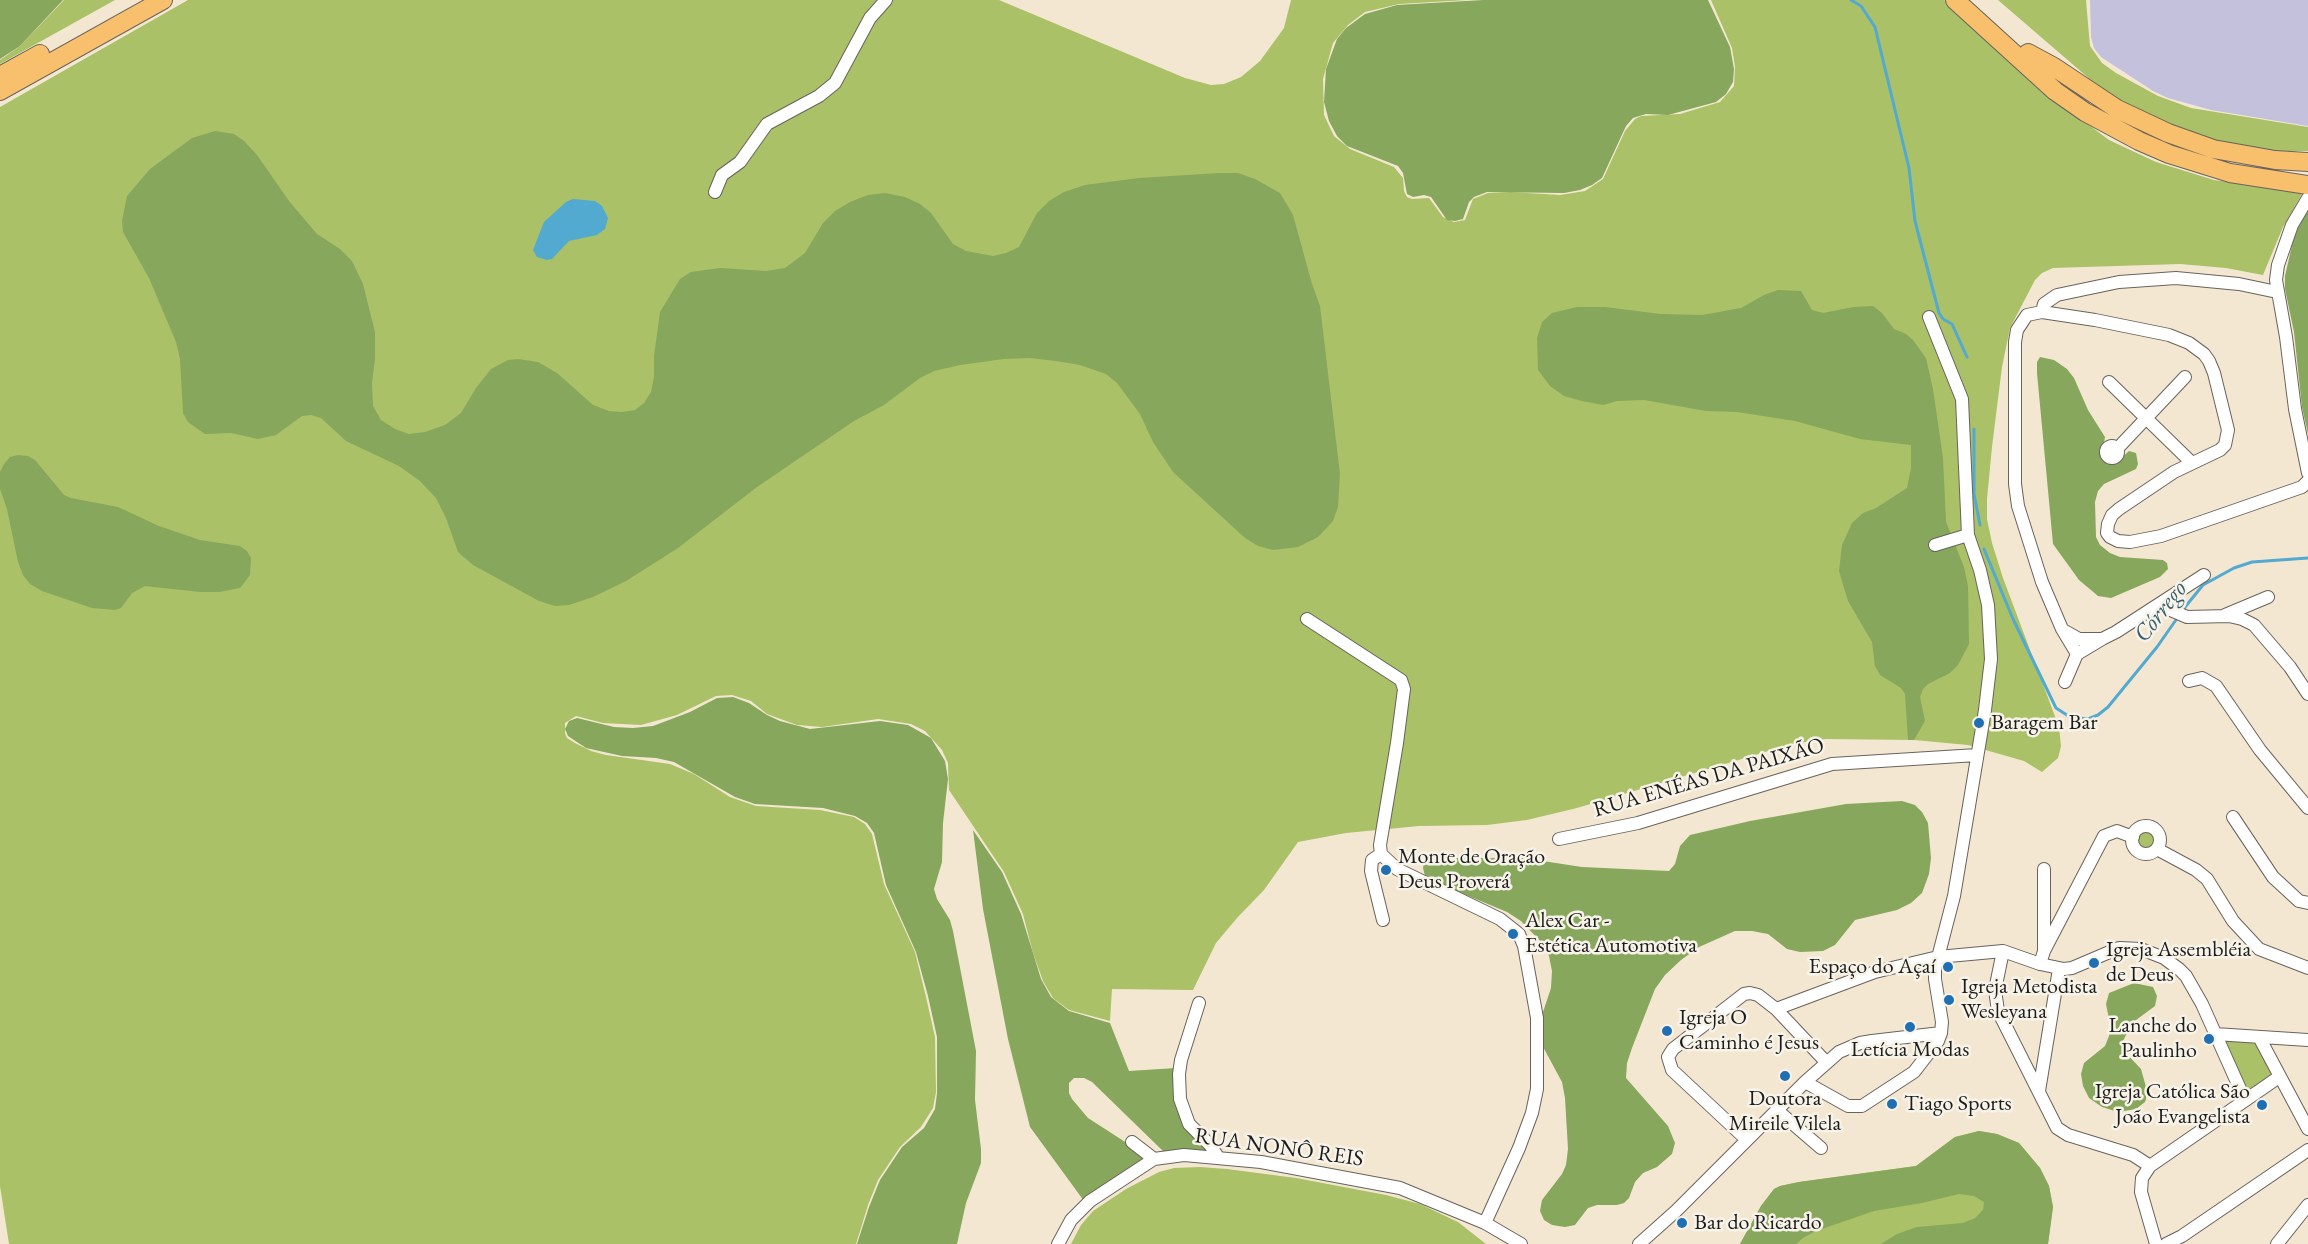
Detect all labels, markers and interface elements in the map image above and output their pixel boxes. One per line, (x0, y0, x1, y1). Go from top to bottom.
water label: Córrego (2128, 576, 2194, 648)
place label: Baragem Bar (1991, 710, 2098, 736)
marker: Baragem Bar (1972, 716, 1986, 730)
street label: RUA ENÉAS DA PAIXÃO (1591, 732, 1827, 824)
place label: Monte de Oração Deus Proverá (1398, 844, 1545, 896)
marker: Monte de Oração Deus Proverá (1379, 863, 1393, 877)
place label: Alex Car - Estética Automotiva (1525, 908, 1697, 960)
marker: Alex Car - Estética Automotiva (1506, 927, 1520, 941)
place label: Igreja Assembléia de Deus (2106, 937, 2251, 988)
place label: Espaço do Açaí (1808, 954, 1936, 980)
marker: Igreja Assembléia de Deus (2087, 956, 2101, 970)
marker: Espaço do Açaí (1941, 960, 1955, 974)
place label: Igreja Metodista Wesleyana (1961, 974, 2097, 1026)
marker: Igreja Metodista Wesleyana (1942, 993, 1956, 1007)
place label: Igreja O Caminho é Jesus (1679, 1005, 1819, 1056)
place label: Lanche do Paulinho (2108, 1013, 2197, 1064)
marker: Letícia Modas (1903, 1020, 1917, 1034)
marker: Igreja O Caminho é Jesus (1660, 1024, 1674, 1038)
marker: Lanche do Paulinho (2202, 1032, 2216, 1046)
place label: Letícia Modas (1851, 1037, 1969, 1063)
marker: Doutora Mireile Vilela (1778, 1069, 1792, 1083)
place label: Igreja Católica São João Evangelista (2095, 1079, 2250, 1130)
place label: Doutora Mireile Vilela (1729, 1086, 1841, 1138)
place label: Tiago Sports (1904, 1091, 2012, 1117)
marker: Tiago Sports (1885, 1097, 1899, 1111)
marker: Igreja Católica São João Evangelista (2255, 1098, 2269, 1112)
street label: RUA NONÔ REIS (1193, 1123, 1365, 1173)
place label: Bar do Ricardo (1694, 1210, 1822, 1236)
marker: Bar do Ricardo (1675, 1216, 1689, 1230)

